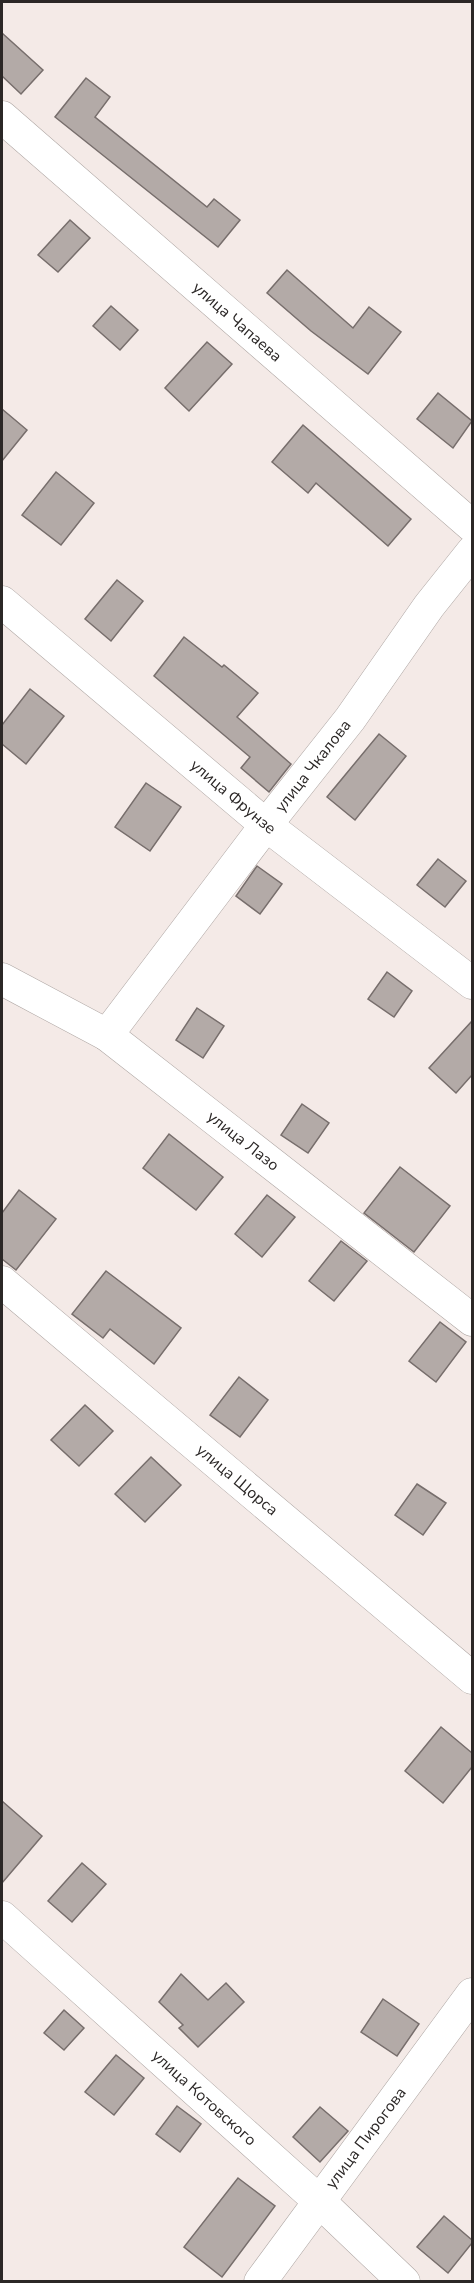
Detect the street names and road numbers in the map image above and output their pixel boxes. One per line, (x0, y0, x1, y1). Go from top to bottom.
street label: улица Чапаева (187, 277, 287, 367)
street label: улица Чкалова (270, 715, 356, 817)
street label: улица Фрунзе (185, 754, 281, 840)
street label: улица Лазо (202, 1106, 284, 1176)
street label: улица Щорса (191, 1439, 283, 1521)
street label: улица Котовского (147, 2045, 261, 2151)
street label: улица Пирогова (320, 2083, 412, 2193)

